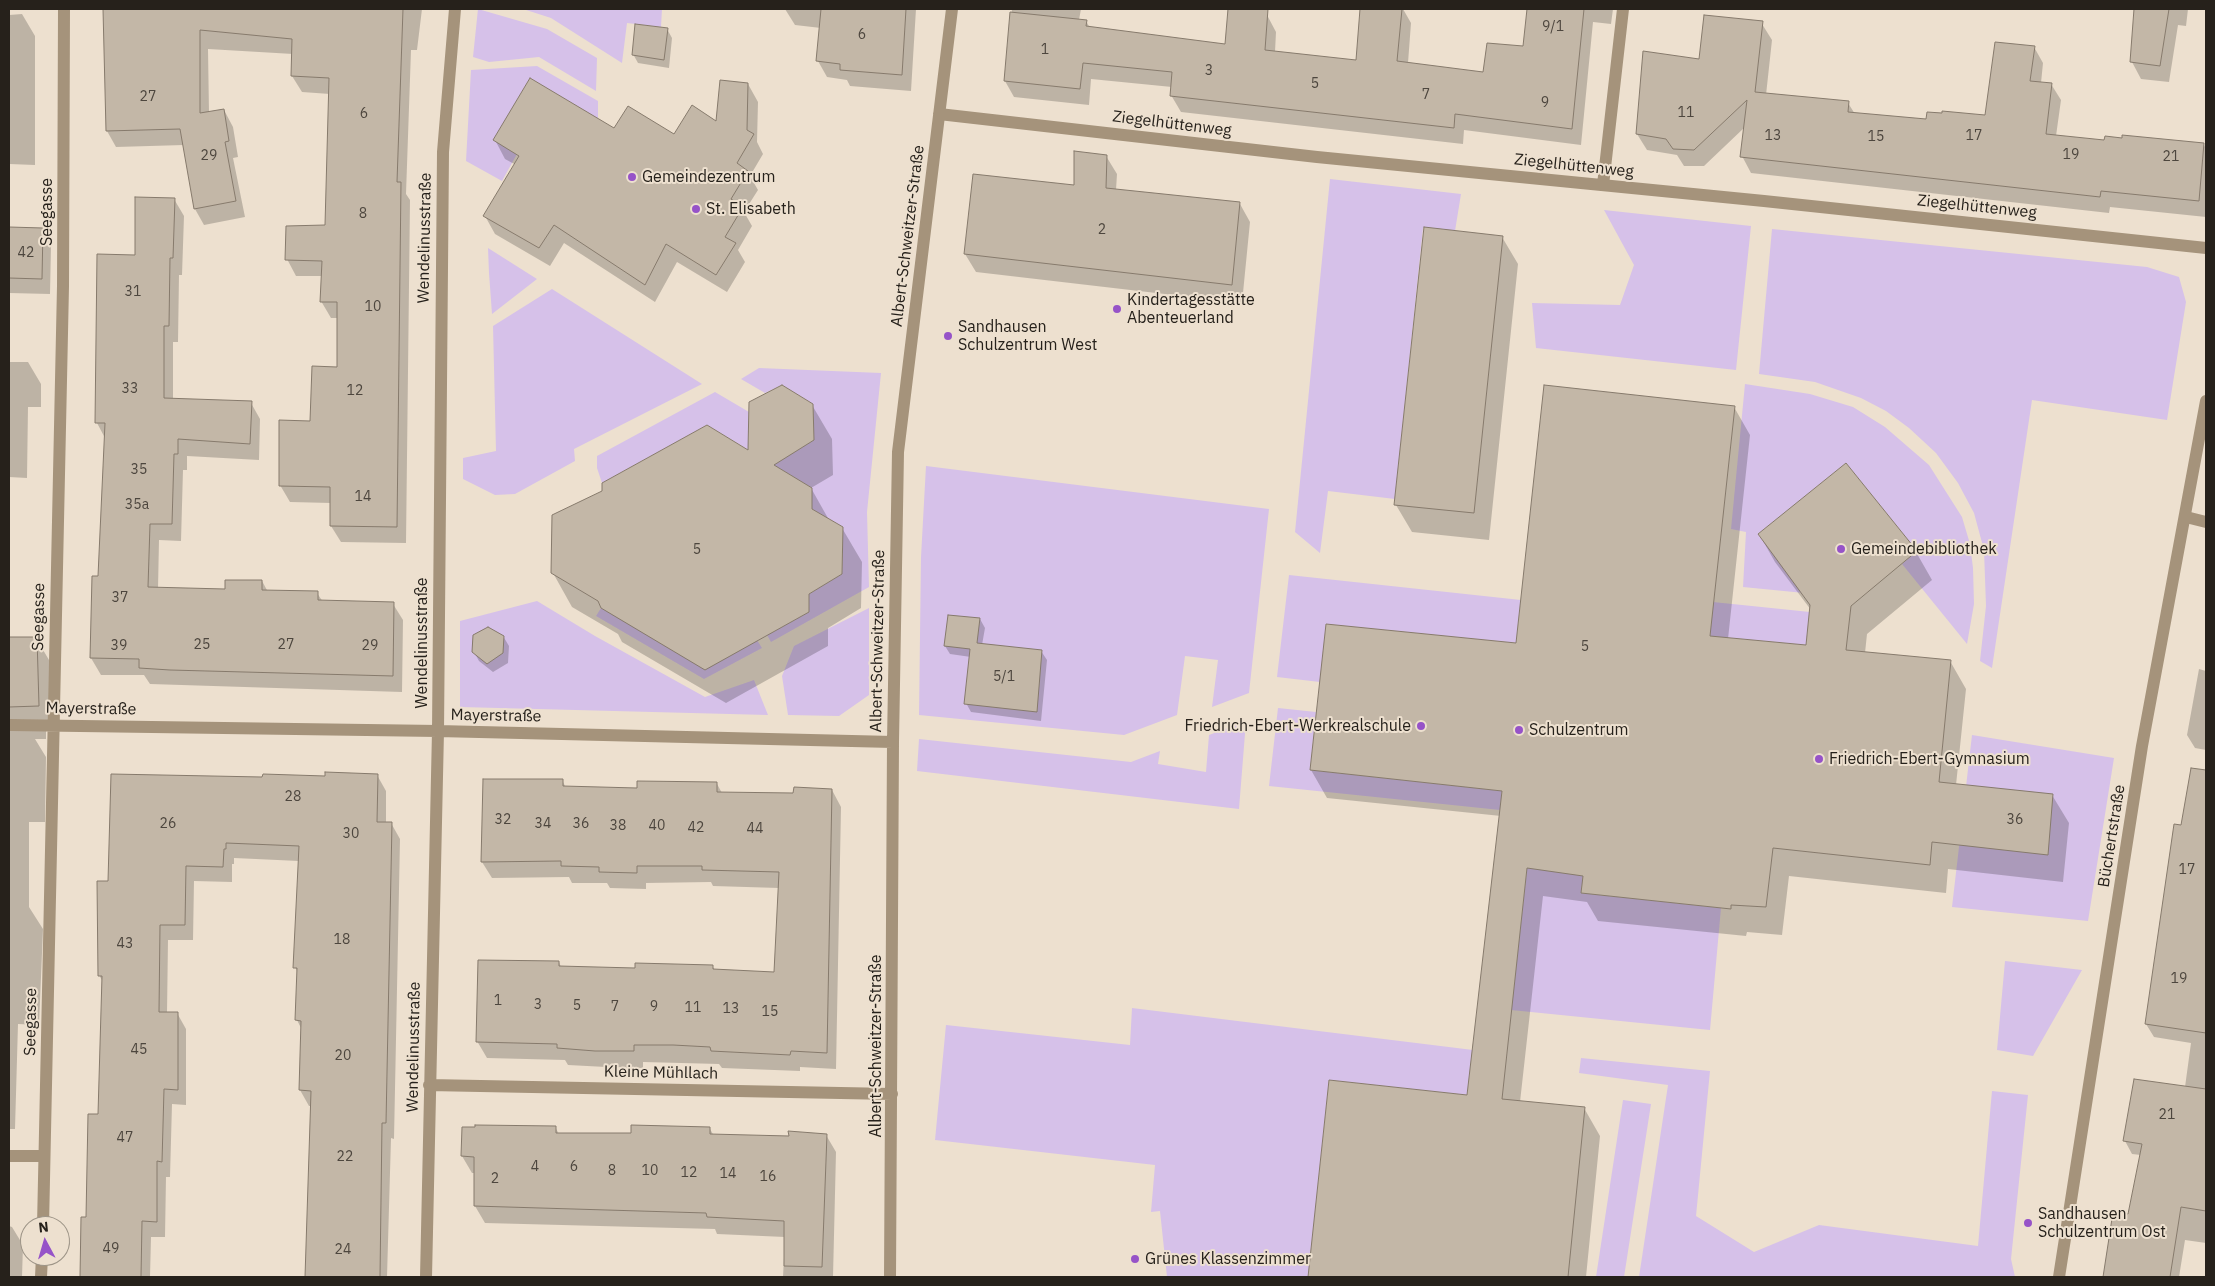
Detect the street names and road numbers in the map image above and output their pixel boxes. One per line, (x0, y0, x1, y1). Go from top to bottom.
street label: Ziegelhüttenweg (1111, 107, 1233, 141)
street label: Albert-Schweitzer-Straße (887, 144, 929, 328)
street label: Ziegelhüttenweg (1513, 150, 1635, 182)
street label: Wendelinusstraße (414, 172, 436, 304)
street label: Seegasse (37, 178, 57, 246)
street label: Ziegelhüttenweg (1916, 191, 2038, 223)
street label: Albert-Schweitzer-Straße (867, 549, 889, 733)
street label: Wendelinusstraße (412, 578, 432, 708)
street label: Seegasse (29, 583, 49, 651)
street label: Mayerstraße (45, 699, 137, 719)
street label: Mayerstraße (450, 706, 542, 726)
street label: Büchertstraße (2094, 783, 2130, 889)
street label: Albert-Schweitzer-Straße (866, 955, 886, 1137)
street label: Wendelinusstraße (403, 981, 425, 1113)
street label: Seegasse (21, 988, 41, 1056)
street label: Kleine Mühllach (604, 1062, 718, 1084)

